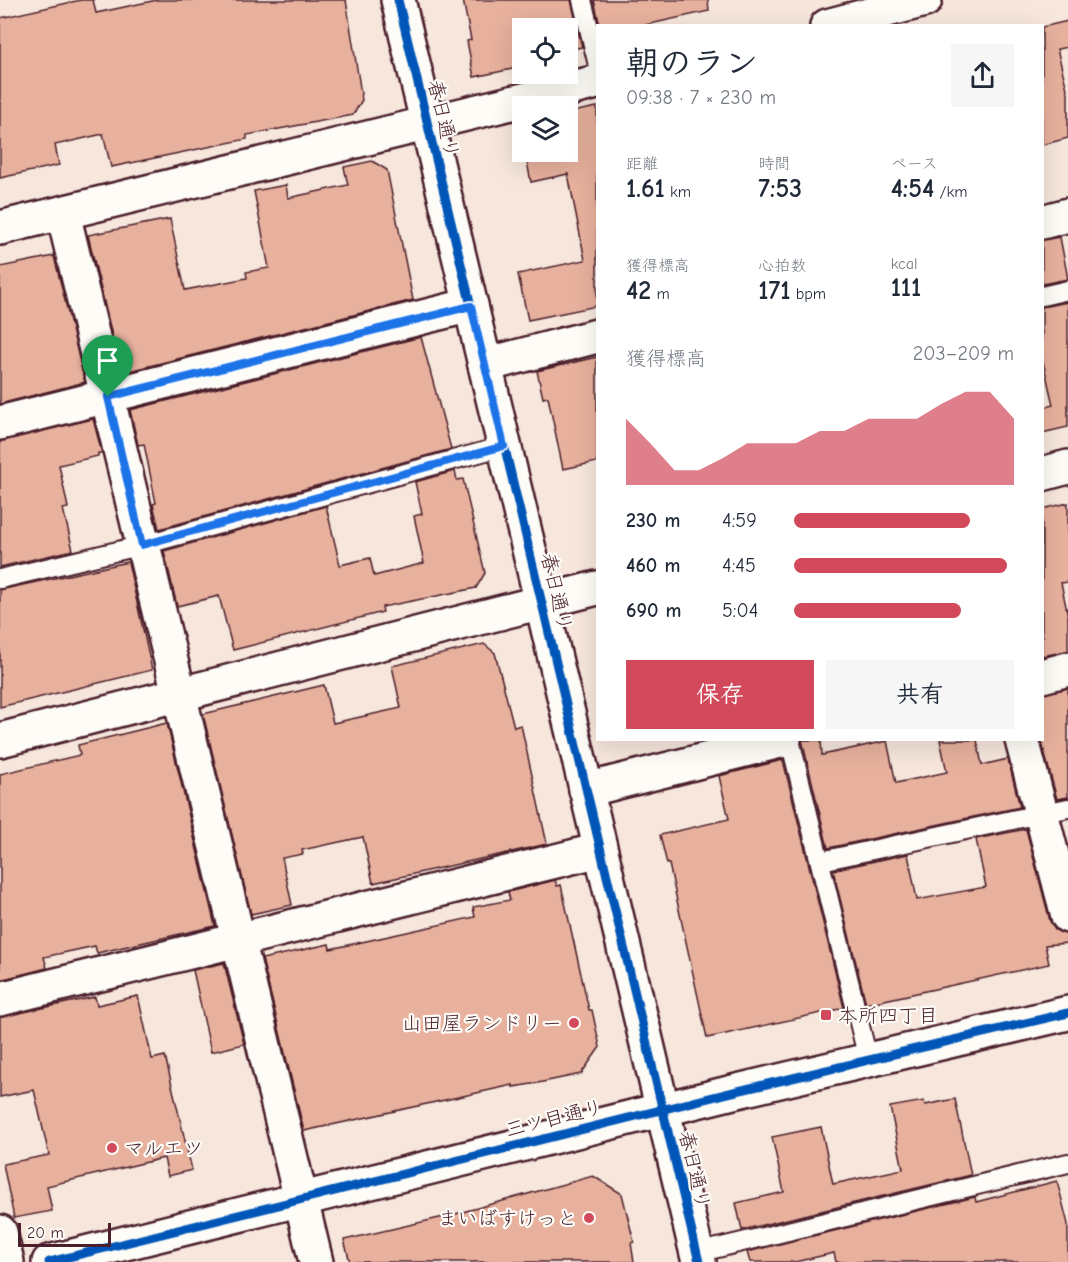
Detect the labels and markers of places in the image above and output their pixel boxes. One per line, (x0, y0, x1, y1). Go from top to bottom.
pin (82, 335, 133, 397)
place label: 本所四丁目 (838, 1004, 938, 1027)
marker: 本所四丁目 (819, 1008, 833, 1022)
place label: 山田屋ランドリー (402, 1012, 562, 1035)
marker: 山田屋ランドリー (567, 1016, 581, 1030)
place label: マルエツ (124, 1137, 204, 1160)
marker: マルエツ (105, 1141, 119, 1155)
place label: まいばすけっと (437, 1207, 577, 1230)
marker: まいばすけっと (582, 1211, 596, 1225)

